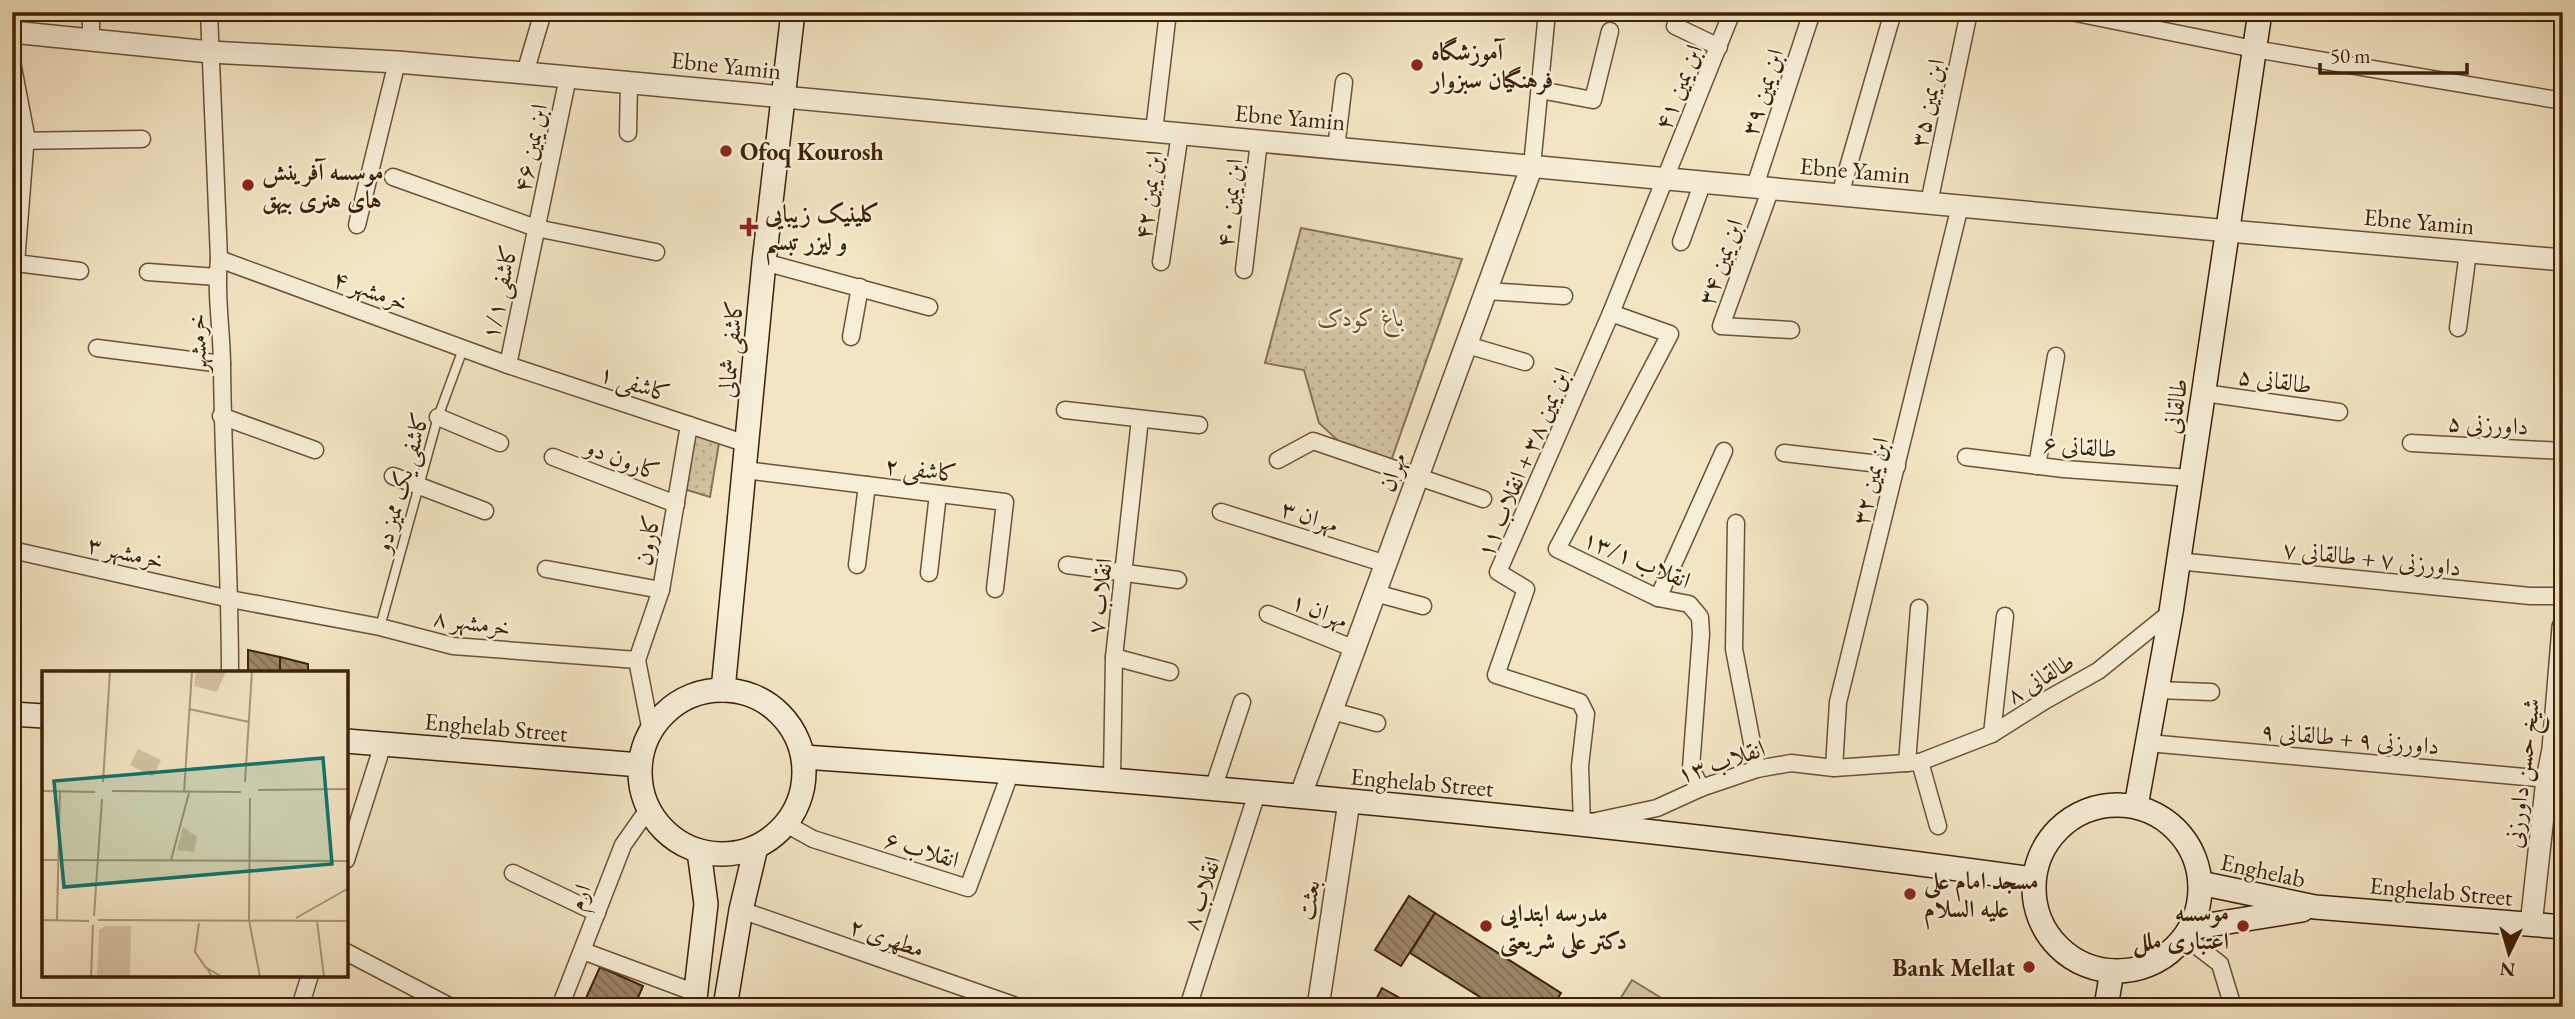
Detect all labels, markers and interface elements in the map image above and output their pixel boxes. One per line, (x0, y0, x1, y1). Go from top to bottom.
scale bar (2320, 32, 2466, 76)
place label: آموزشگاه فرهنگیان سبزوار (1428, 36, 1553, 95)
street label: ابن یمین ۴۱ (1647, 40, 1709, 134)
text: 50 m (2330, 42, 2371, 69)
street label: Ebne Yamin (669, 44, 783, 86)
street label: ابن یمین ۳۹ (1733, 45, 1791, 139)
street label: ابن یمین ۳۵ (1903, 56, 1951, 150)
marker: آموزشگاه فرهنگیان سبزوار (1409, 57, 1425, 73)
street label: Ebne Yamin (1233, 97, 1347, 137)
street label: ابن یمین ۴۶ (506, 101, 554, 195)
place label: Ofoq Kourosh (740, 136, 884, 168)
marker: Ofoq Kourosh (718, 143, 734, 159)
street label: ابن یمین ۴۲ (1126, 148, 1170, 242)
street label: Ebne Yamin (1798, 150, 1912, 190)
place label: موسسه آفرینش های هنری بیهق (262, 156, 383, 216)
street label: ابن یمین ۴۰ (1208, 157, 1250, 249)
marker: موسسه آفرینش های هنری بیهق (240, 177, 256, 193)
place label: کلینیک زیبایی و لیزر تبسم (764, 198, 880, 266)
street label: Ebne Yamin (2362, 201, 2476, 241)
street label: ابن یمین ۳۴ (1690, 215, 1750, 309)
marker: کلینیک زیبایی و لیزر تبسم (739, 217, 759, 237)
street label: کاشفی ۱/۱ (474, 242, 526, 343)
street label: خرمشهر ۴ (329, 262, 413, 318)
street label: کاشفی شمالی (710, 299, 752, 399)
park label: باغ کودک (1318, 302, 1405, 338)
street label: خرمشهر (180, 313, 214, 376)
street label: کاشفی ۱ (595, 357, 674, 411)
street label: طالقانی ۵ (2236, 359, 2314, 401)
street label: ابن یمین ۳۸ + انقلاب ۱۱ (1469, 362, 1577, 562)
street label: طالقانی (2155, 376, 2195, 436)
street label: داورزنی ۵ (2447, 406, 2529, 442)
street label: کاشفی یک ممیز دو (365, 408, 438, 559)
street label: طالقانی ۶ (2042, 427, 2118, 465)
street label: کارون دو (579, 430, 664, 487)
street label: ابن یمین ۳۲ (1844, 434, 1896, 528)
street label: مهران (1371, 448, 1413, 496)
street label: کاشفی ۲ (883, 449, 959, 491)
street label: مهران ۳ (1277, 492, 1343, 540)
street label: کارون (627, 512, 667, 568)
street label: انقلاب ۱۳/۱ (1578, 522, 1696, 596)
street label: خرمشهر ۳ (85, 528, 167, 576)
street label: داورزنی ۷ + طالقانی ۷ (2281, 533, 2463, 583)
street label: انقلاب ۷ (1079, 556, 1119, 636)
street label: مهران ۱ (1287, 585, 1353, 635)
street label: خرمشهر ۸ (431, 601, 513, 643)
street label: طالقانی ۸ (2000, 646, 2080, 710)
inset map (42, 671, 348, 977)
street label: شیخ حسن داورزنی (2497, 696, 2553, 851)
street label: Enghelab Street (423, 705, 569, 749)
street label: داورزنی ۹ + طالقانی ۹ (2259, 715, 2441, 761)
street label: انقلاب ۱۳ (1673, 732, 1769, 790)
street label: Enghelab Street (1349, 760, 1495, 804)
street label: انقلاب ۶ (881, 823, 963, 875)
street label: Enghelab (2218, 846, 2308, 894)
street label: انقلاب ۸ (1174, 852, 1228, 934)
place label: مسجد امام علی علیه السلام (1923, 865, 2039, 930)
street label: Enghelab Street (2368, 869, 2514, 913)
street label: بعثت (1290, 878, 1326, 922)
street label: ارم (560, 879, 604, 917)
marker: مسجد امام علی علیه السلام (1902, 886, 1918, 902)
place label: مدرسه ابتدایی دکتر علی شریعتی (1499, 897, 1627, 960)
place label: موسسه اعتباری ملل (2133, 897, 2229, 958)
street label: مطهری ۲ (845, 910, 929, 964)
marker: مدرسه ابتدایی دکتر علی شریعتی (1478, 918, 1494, 934)
marker: موسسه اعتباری ملل (2235, 918, 2251, 934)
north arrow (2474, 918, 2544, 988)
place label: Bank Mellat (1892, 952, 2015, 983)
text: N (2498, 956, 2516, 983)
marker: Bank Mellat (2021, 959, 2037, 975)

